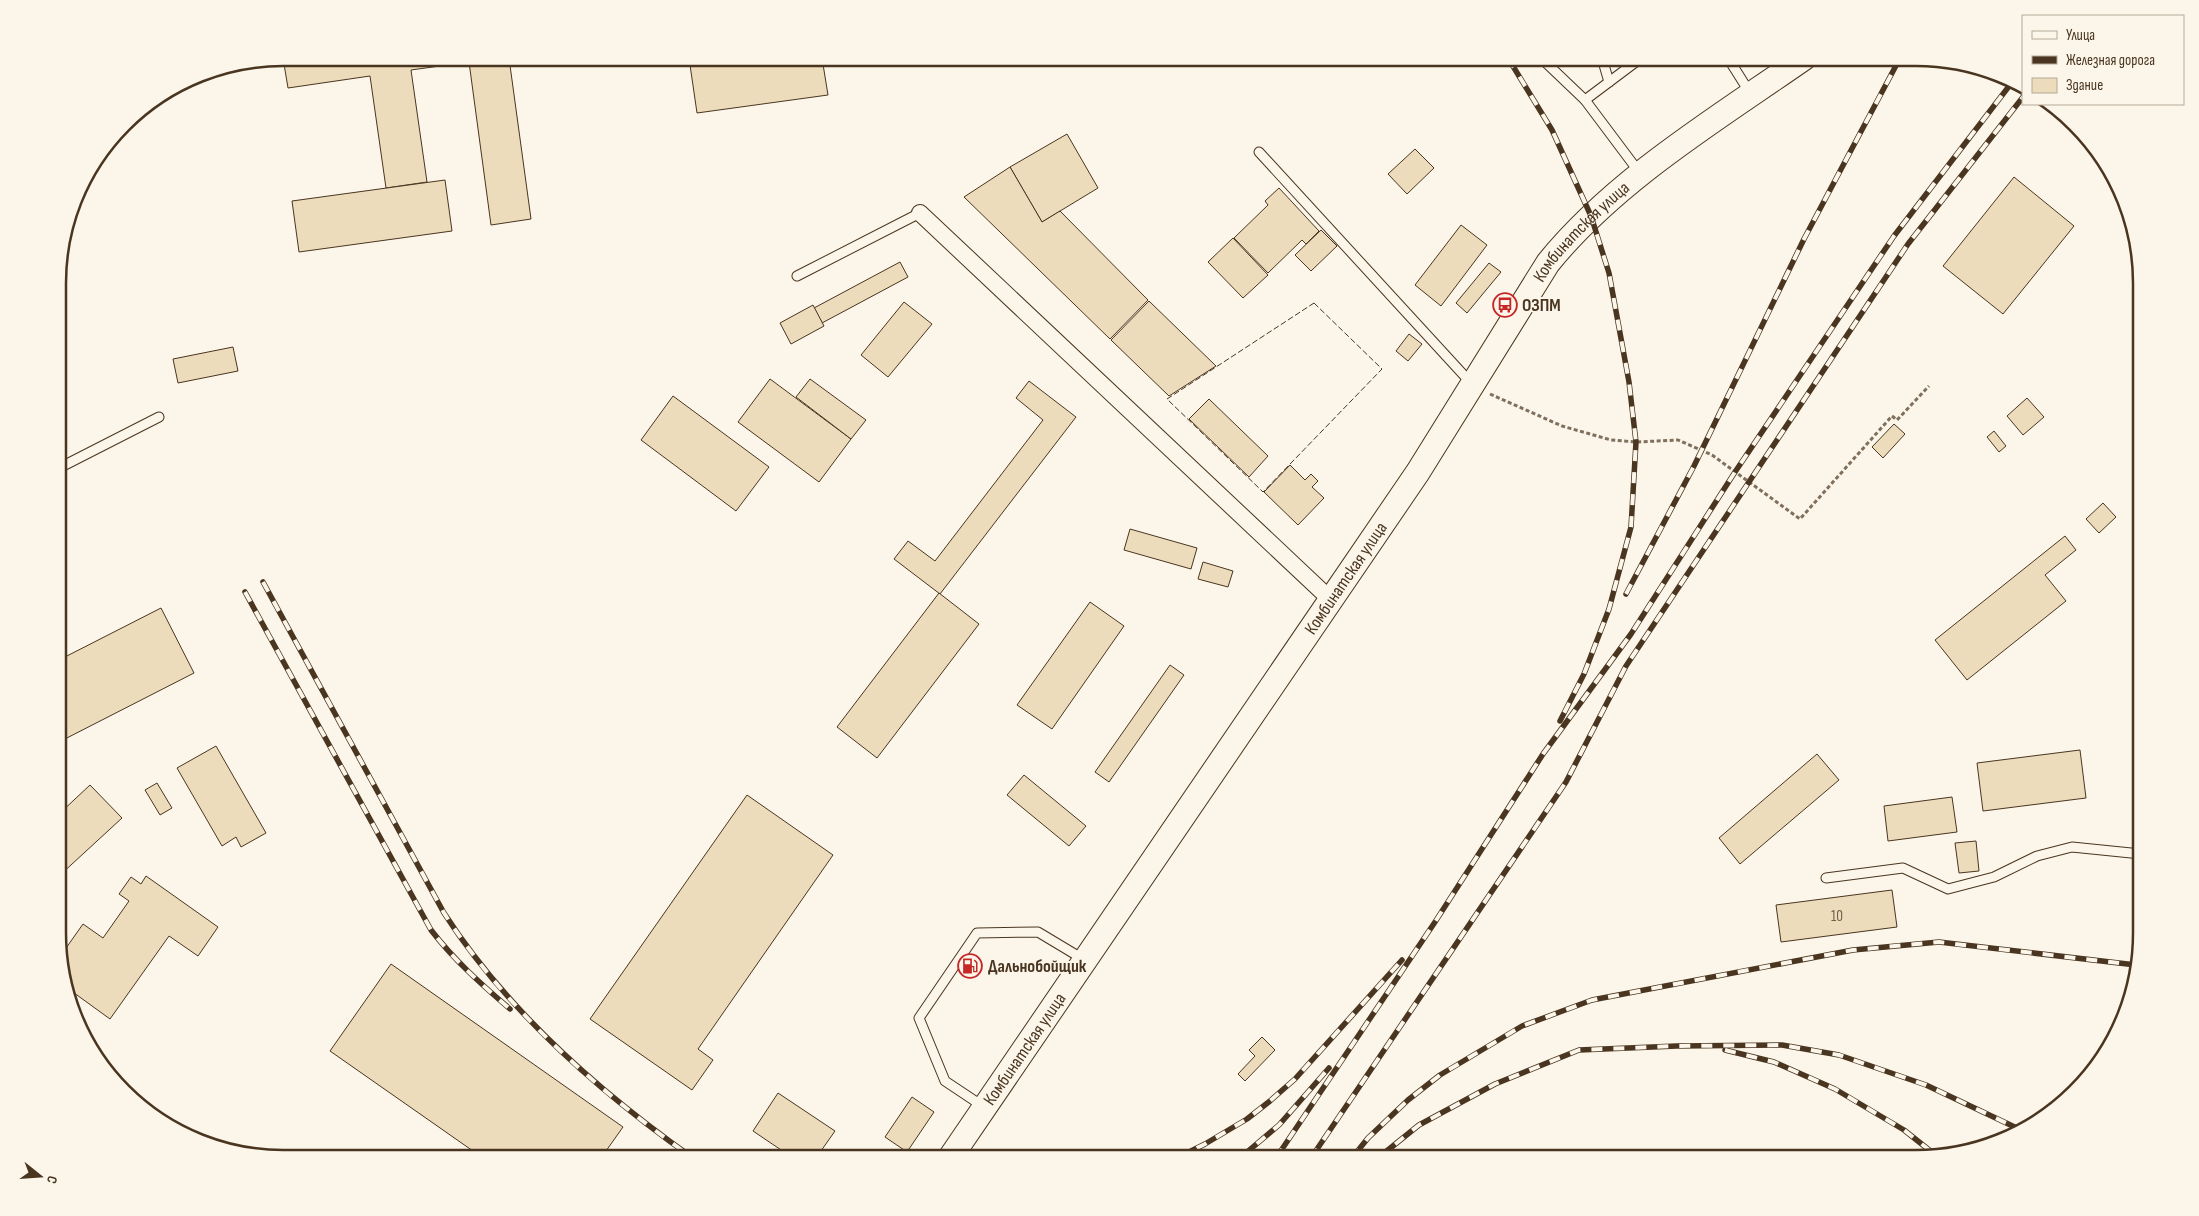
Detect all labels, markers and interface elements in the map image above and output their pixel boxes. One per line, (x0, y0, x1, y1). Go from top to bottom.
legend (2022, 15, 2184, 105)
text: Улица (2066, 26, 2095, 45)
text: Железная дорога (2066, 51, 2155, 70)
text: Здание (2066, 76, 2103, 95)
street label: Комбинатская улица (1528, 177, 1633, 286)
bus stop icon: ОЗПМ (1492, 292, 1518, 318)
place label: ОЗПМ (1522, 295, 1561, 316)
street label: Комбинатская улица (1300, 518, 1391, 638)
house number: 10 (1831, 907, 1843, 926)
fuel station icon: Дальнобойщик (957, 953, 983, 979)
place label: Дальнобойщик (988, 956, 1087, 977)
street label: Комбинатская улица (979, 989, 1070, 1109)
north arrow (15, 1151, 65, 1201)
text: С (43, 1174, 61, 1186)

